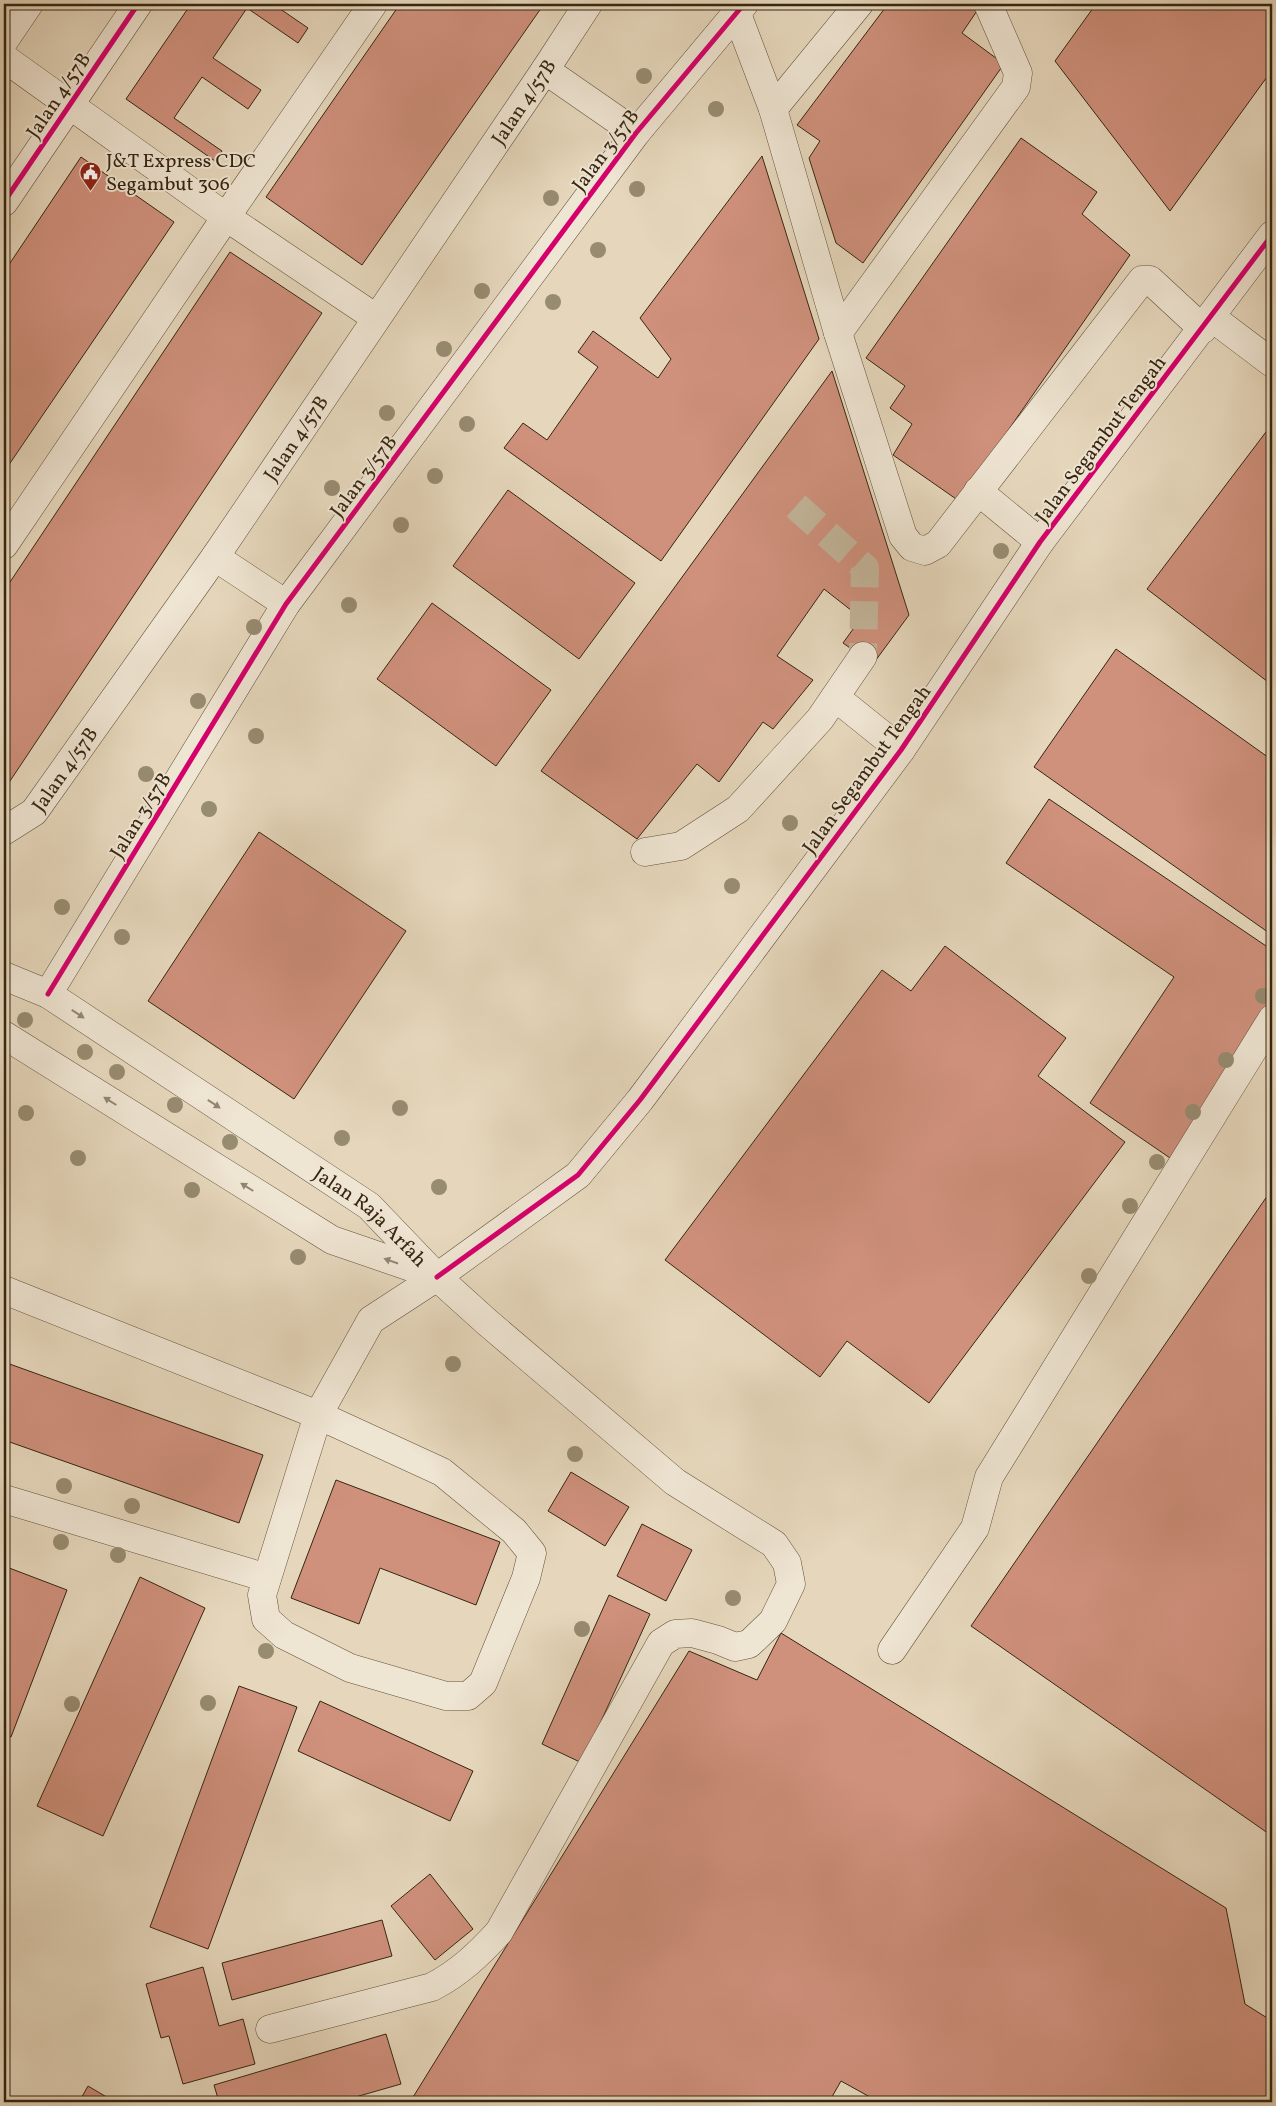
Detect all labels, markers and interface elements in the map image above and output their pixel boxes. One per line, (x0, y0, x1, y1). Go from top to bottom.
street label: Jalan 4/57B (21, 48, 99, 145)
street label: Jalan 4/57B (486, 55, 564, 152)
street label: Jalan 3/57B (566, 104, 647, 198)
place label: J&T Express CDC Segambut 306 (106, 148, 256, 199)
public building icon: J&T Express CDC Segambut 306 (78, 160, 102, 191)
street label: Jalan Segambut Tengah (1029, 351, 1174, 530)
street label: Jalan 4/57B (258, 391, 336, 488)
street label: Jalan 3/57B (324, 430, 405, 524)
street label: Jalan Segambut Tengah (797, 680, 939, 861)
street label: Jalan 4/57B (26, 722, 106, 819)
street label: Jalan 3/57B (104, 768, 179, 864)
one-way arrow (71, 1009, 85, 1019)
one-way arrow (103, 1096, 116, 1106)
one-way arrow (207, 1099, 220, 1108)
street label: Jalan Raja Arfah (307, 1161, 433, 1274)
one-way arrow (241, 1183, 254, 1192)
one-way arrow (383, 1256, 398, 1264)

